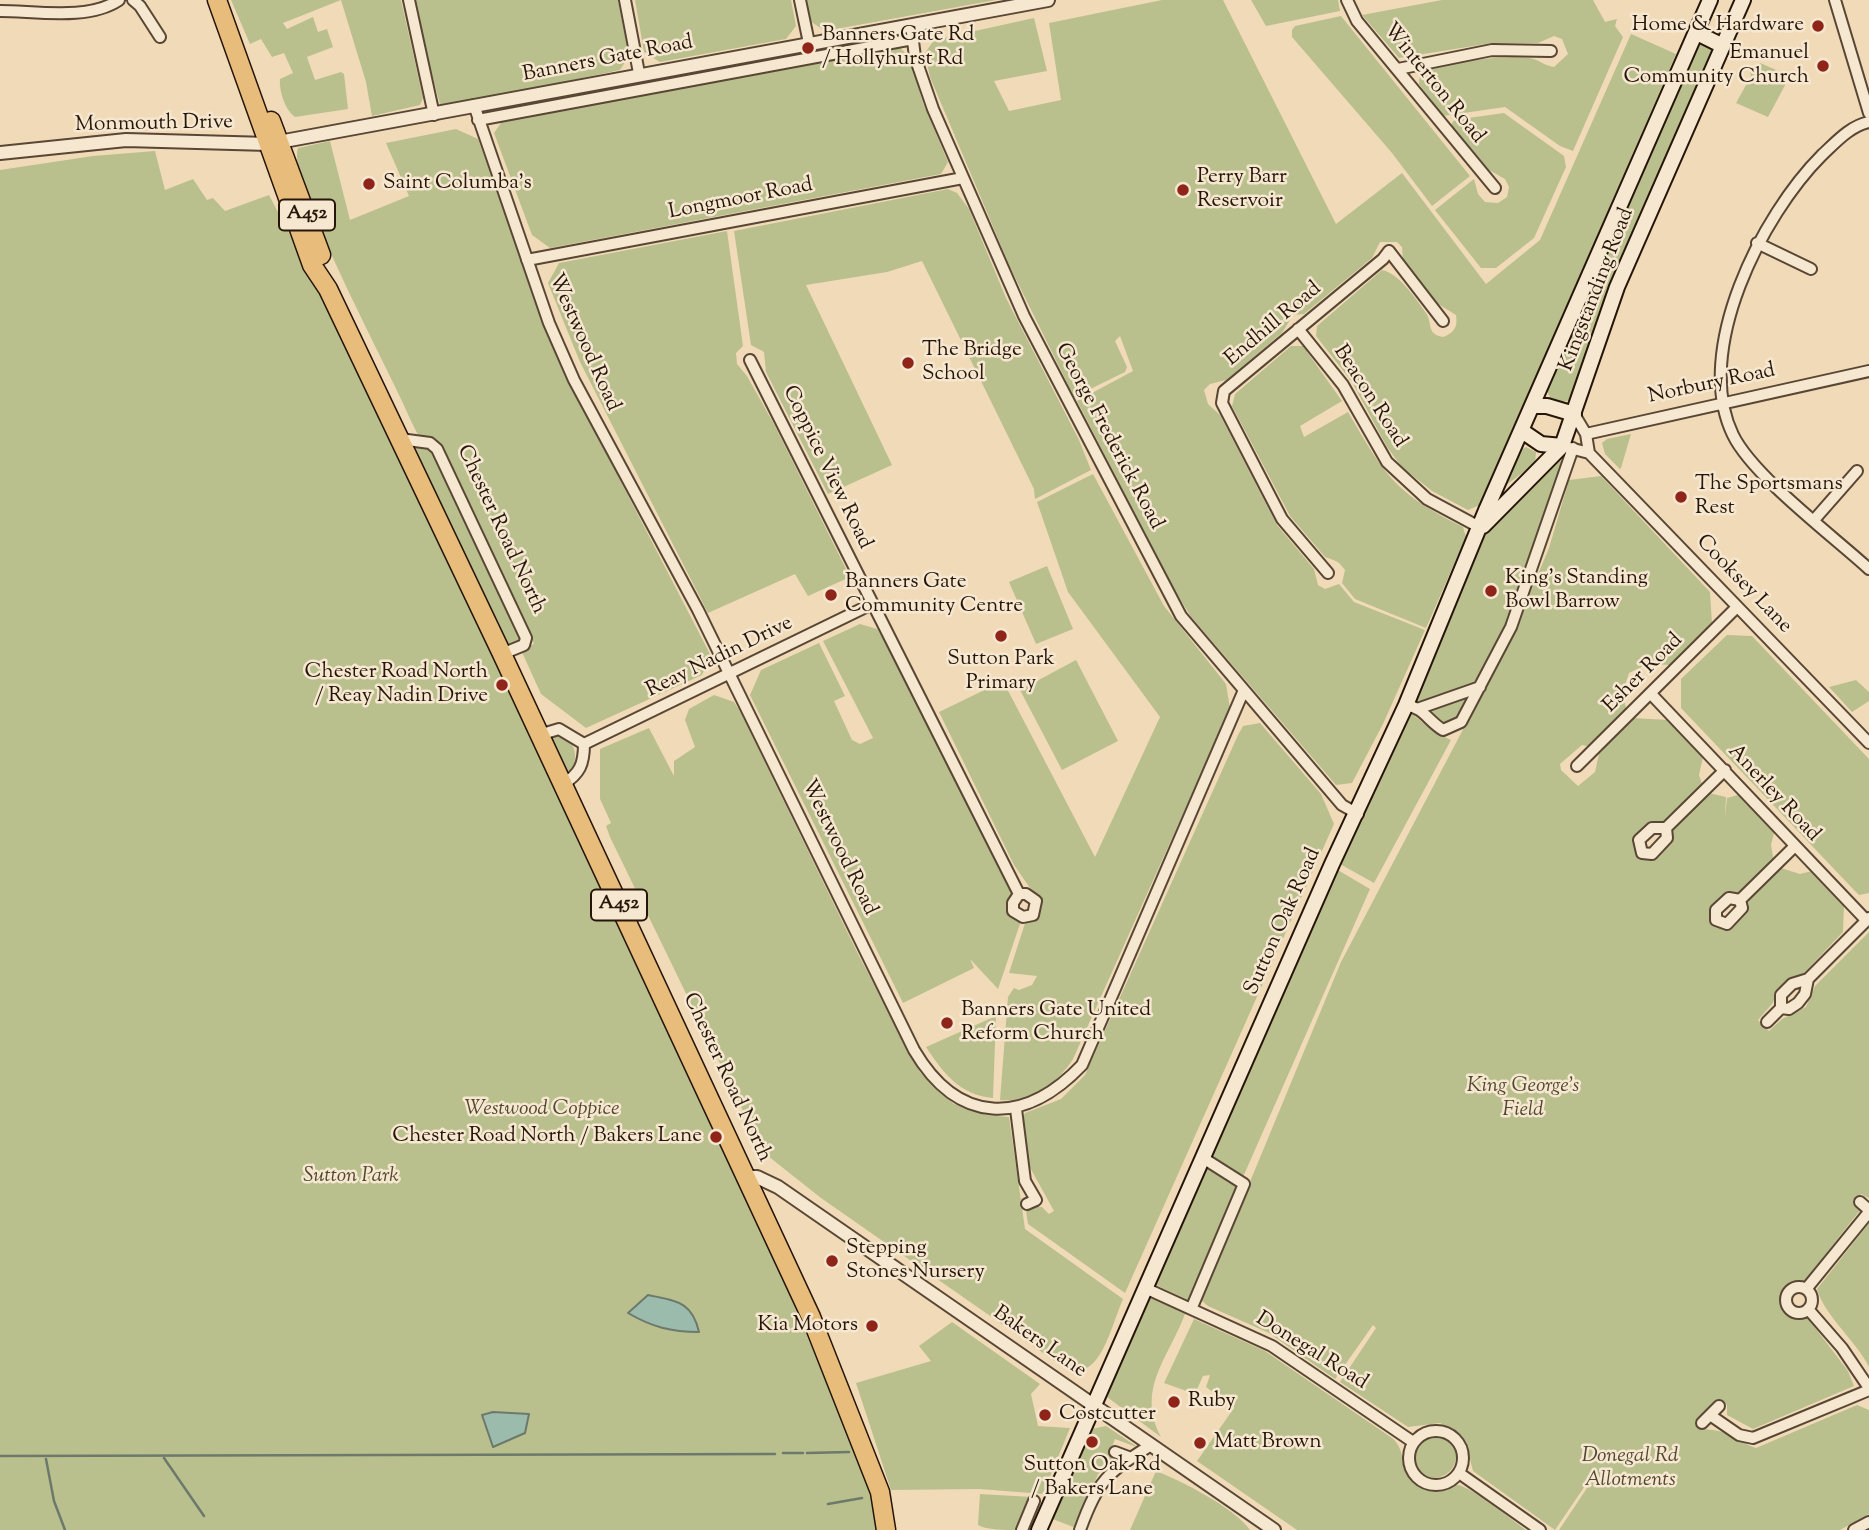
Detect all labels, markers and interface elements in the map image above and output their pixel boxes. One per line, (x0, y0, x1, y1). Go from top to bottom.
place label: Home & Hardware (1632, 13, 1804, 39)
marker: Home & Hardware (1810, 18, 1826, 34)
street label: Winterton Road (1377, 19, 1489, 149)
place label: Banners Gate Rd / Hollyhurst Rd (822, 23, 974, 73)
street label: Banners Gate Road (521, 31, 695, 89)
marker: Banners Gate Rd / Hollyhurst Rd (800, 40, 816, 56)
place label: Emanuel Community Church (1623, 41, 1809, 91)
marker: Emanuel Community Church (1815, 58, 1831, 74)
street label: Monmouth Drive (75, 111, 233, 139)
place label: Perry Barr Reservoir (1197, 165, 1287, 215)
place label: Saint Columba's (383, 171, 532, 197)
street label: Longmoor Road (667, 174, 815, 226)
marker: Saint Columba's (361, 176, 377, 192)
marker: Perry Barr Reservoir (1175, 182, 1191, 198)
road number: A452 (279, 200, 335, 230)
street label: Kingstanding Road (1555, 205, 1641, 375)
street label: Westwood Road (541, 270, 625, 416)
street label: Endhill Road (1221, 277, 1327, 373)
place label: The Bridge School (922, 338, 1022, 388)
street label: George Frederick Road (1048, 340, 1168, 534)
street label: Beacon Road (1326, 341, 1412, 453)
marker: The Bridge School (900, 355, 916, 371)
street label: Norbury Road (1646, 359, 1778, 411)
street label: Coppice View Road (775, 382, 877, 554)
street label: Chester Road North (450, 442, 550, 618)
place label: The Sportsmans Rest (1695, 472, 1843, 522)
marker: The Sportsmans Rest (1673, 489, 1689, 505)
street label: Cooksey Lane (1690, 530, 1796, 640)
place label: King's Standing Bowl Barrow (1505, 566, 1648, 616)
place label: Banners Gate Community Centre (845, 570, 1023, 620)
marker: King's Standing Bowl Barrow (1483, 583, 1499, 599)
marker: Banners Gate Community Centre (823, 587, 839, 603)
street label: Reay Nadin Drive (643, 612, 797, 704)
marker: Sutton Park Primary (993, 628, 1009, 644)
street label: Esher Road (1599, 629, 1689, 719)
place label: Sutton Park Primary (947, 647, 1055, 697)
place label: Chester Road North / Reay Nadin Drive (305, 660, 488, 710)
marker: Chester Road North / Reay Nadin Drive (494, 677, 510, 693)
street label: Anerley Road (1721, 740, 1825, 848)
street label: Westwood Road (794, 776, 882, 920)
street label: Sutton Oak Road (1240, 845, 1328, 999)
road number: A452 (591, 890, 647, 920)
street label: Chester Road North (676, 990, 776, 1166)
place label: Banners Gate United Reform Church (961, 998, 1151, 1048)
marker: Banners Gate United Reform Church (939, 1015, 955, 1031)
park label: King George's Field (1467, 1074, 1579, 1124)
park label: Westwood Coppice (465, 1097, 619, 1123)
place label: Chester Road North / Bakers Lane (392, 1124, 702, 1150)
marker: Chester Road North / Bakers Lane (708, 1129, 724, 1145)
park label: Sutton Park (303, 1164, 399, 1190)
place label: Stepping Stones Nursery (846, 1236, 985, 1286)
marker: Stepping Stones Nursery (824, 1253, 840, 1269)
street label: Bakers Lane (987, 1302, 1091, 1384)
street label: Donegal Road (1250, 1308, 1372, 1396)
place label: Kia Motors (758, 1313, 858, 1339)
marker: Kia Motors (864, 1318, 880, 1334)
place label: Ruby (1188, 1389, 1236, 1415)
marker: Ruby (1166, 1394, 1182, 1410)
place label: Costcutter (1059, 1402, 1156, 1428)
marker: Costcutter (1037, 1407, 1053, 1423)
place label: Matt Brown (1214, 1430, 1322, 1456)
marker: Sutton Oak Rd / Bakers Lane (1084, 1434, 1100, 1450)
marker: Matt Brown (1192, 1435, 1208, 1451)
park label: Donegal Rd Allotments (1582, 1444, 1678, 1494)
place label: Sutton Oak Rd / Bakers Lane (1023, 1453, 1161, 1503)

